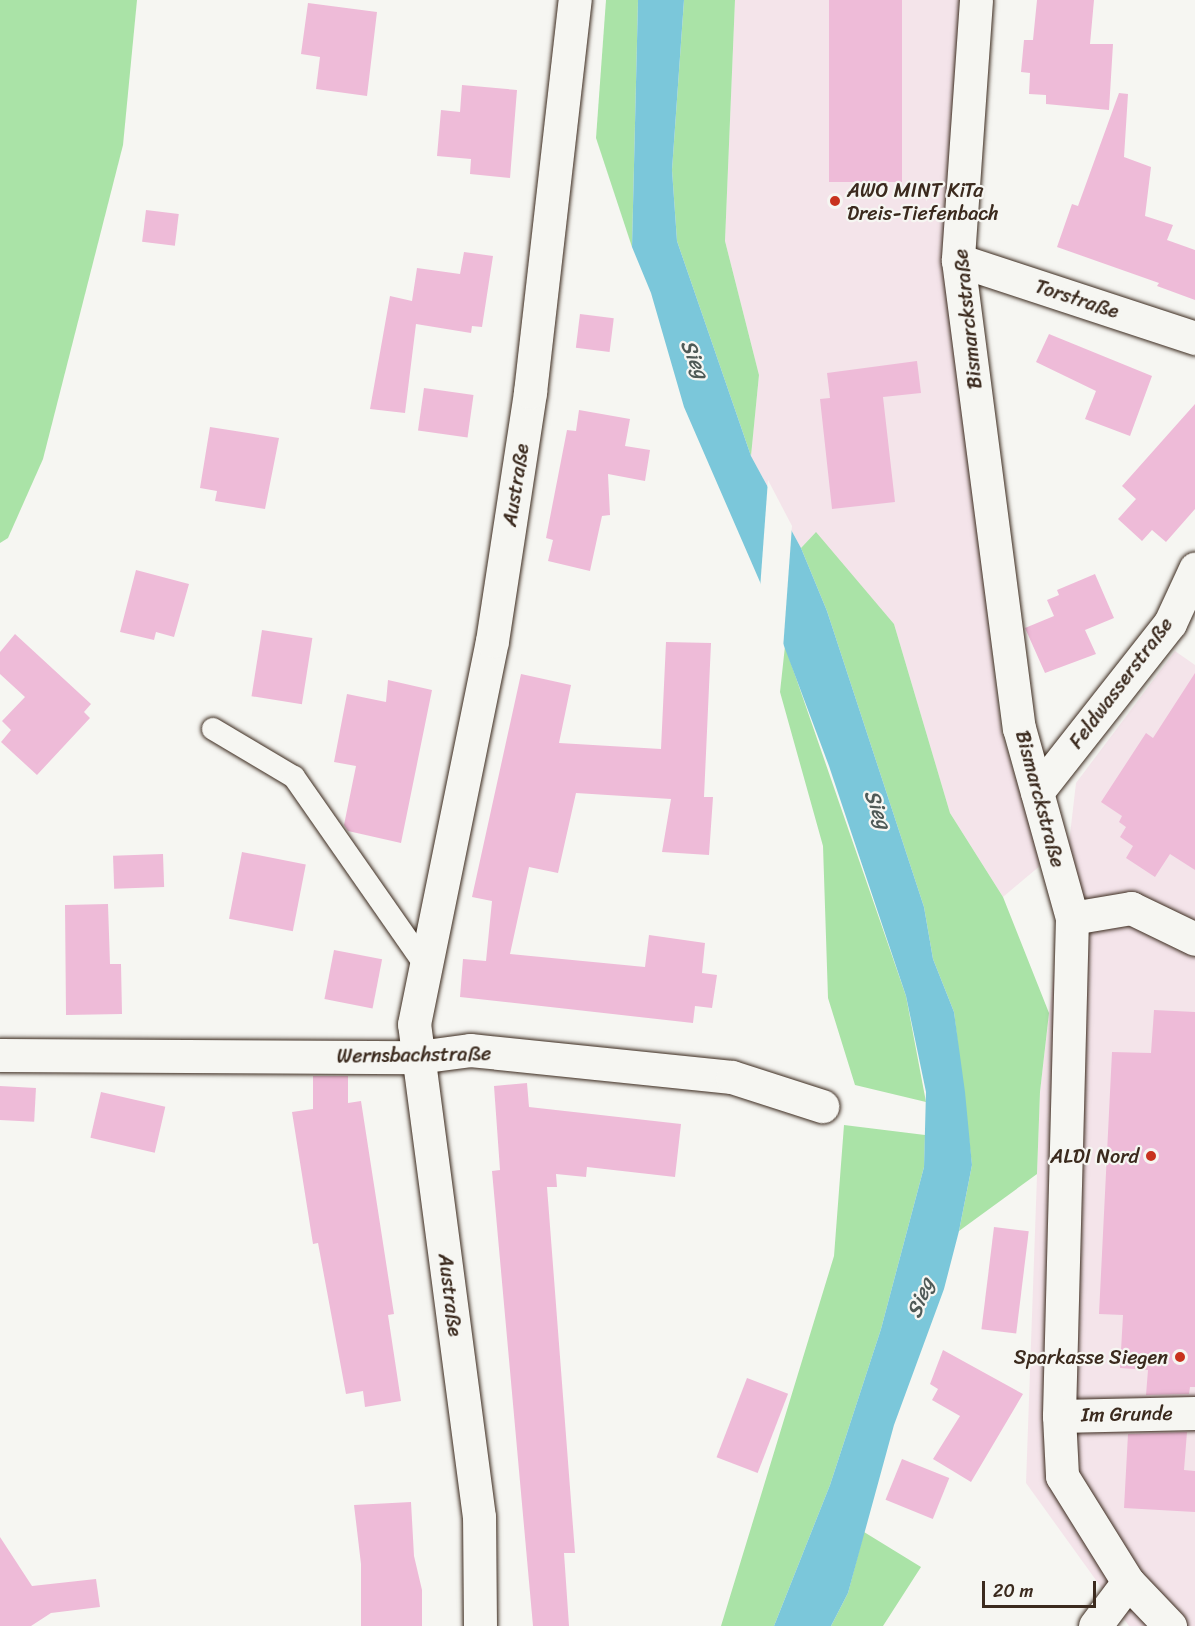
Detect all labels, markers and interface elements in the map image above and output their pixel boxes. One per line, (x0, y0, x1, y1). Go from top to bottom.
place label: AWO MINT KiTa Dreis-Tiefenbach (847, 178, 999, 225)
marker: AWO MINT KiTa Dreis-Tiefenbach (828, 194, 842, 208)
street label: Bismarckstraße (949, 248, 987, 390)
street label: Torstraße (1032, 274, 1122, 324)
water label: Sieg (675, 335, 715, 383)
street label: Austraße (498, 442, 534, 528)
street label: Feldwasserstraße (1064, 613, 1178, 753)
street label: Bismarckstraße (1010, 728, 1070, 870)
water label: Sieg (859, 786, 897, 832)
street label: Wernsbachstraße (336, 1042, 492, 1068)
place label: ALDI Nord (1051, 1144, 1139, 1168)
marker: ALDI Nord (1144, 1149, 1158, 1163)
street label: Austraße (433, 1252, 467, 1338)
water label: Sieg (901, 1275, 939, 1321)
place label: Sparkasse Siegen (1014, 1345, 1168, 1369)
marker: Sparkasse Siegen (1173, 1350, 1187, 1364)
street label: Im Grunde (1081, 1401, 1173, 1427)
scale bar (985, 1569, 1099, 1607)
text: 20 m (993, 1575, 1033, 1607)

